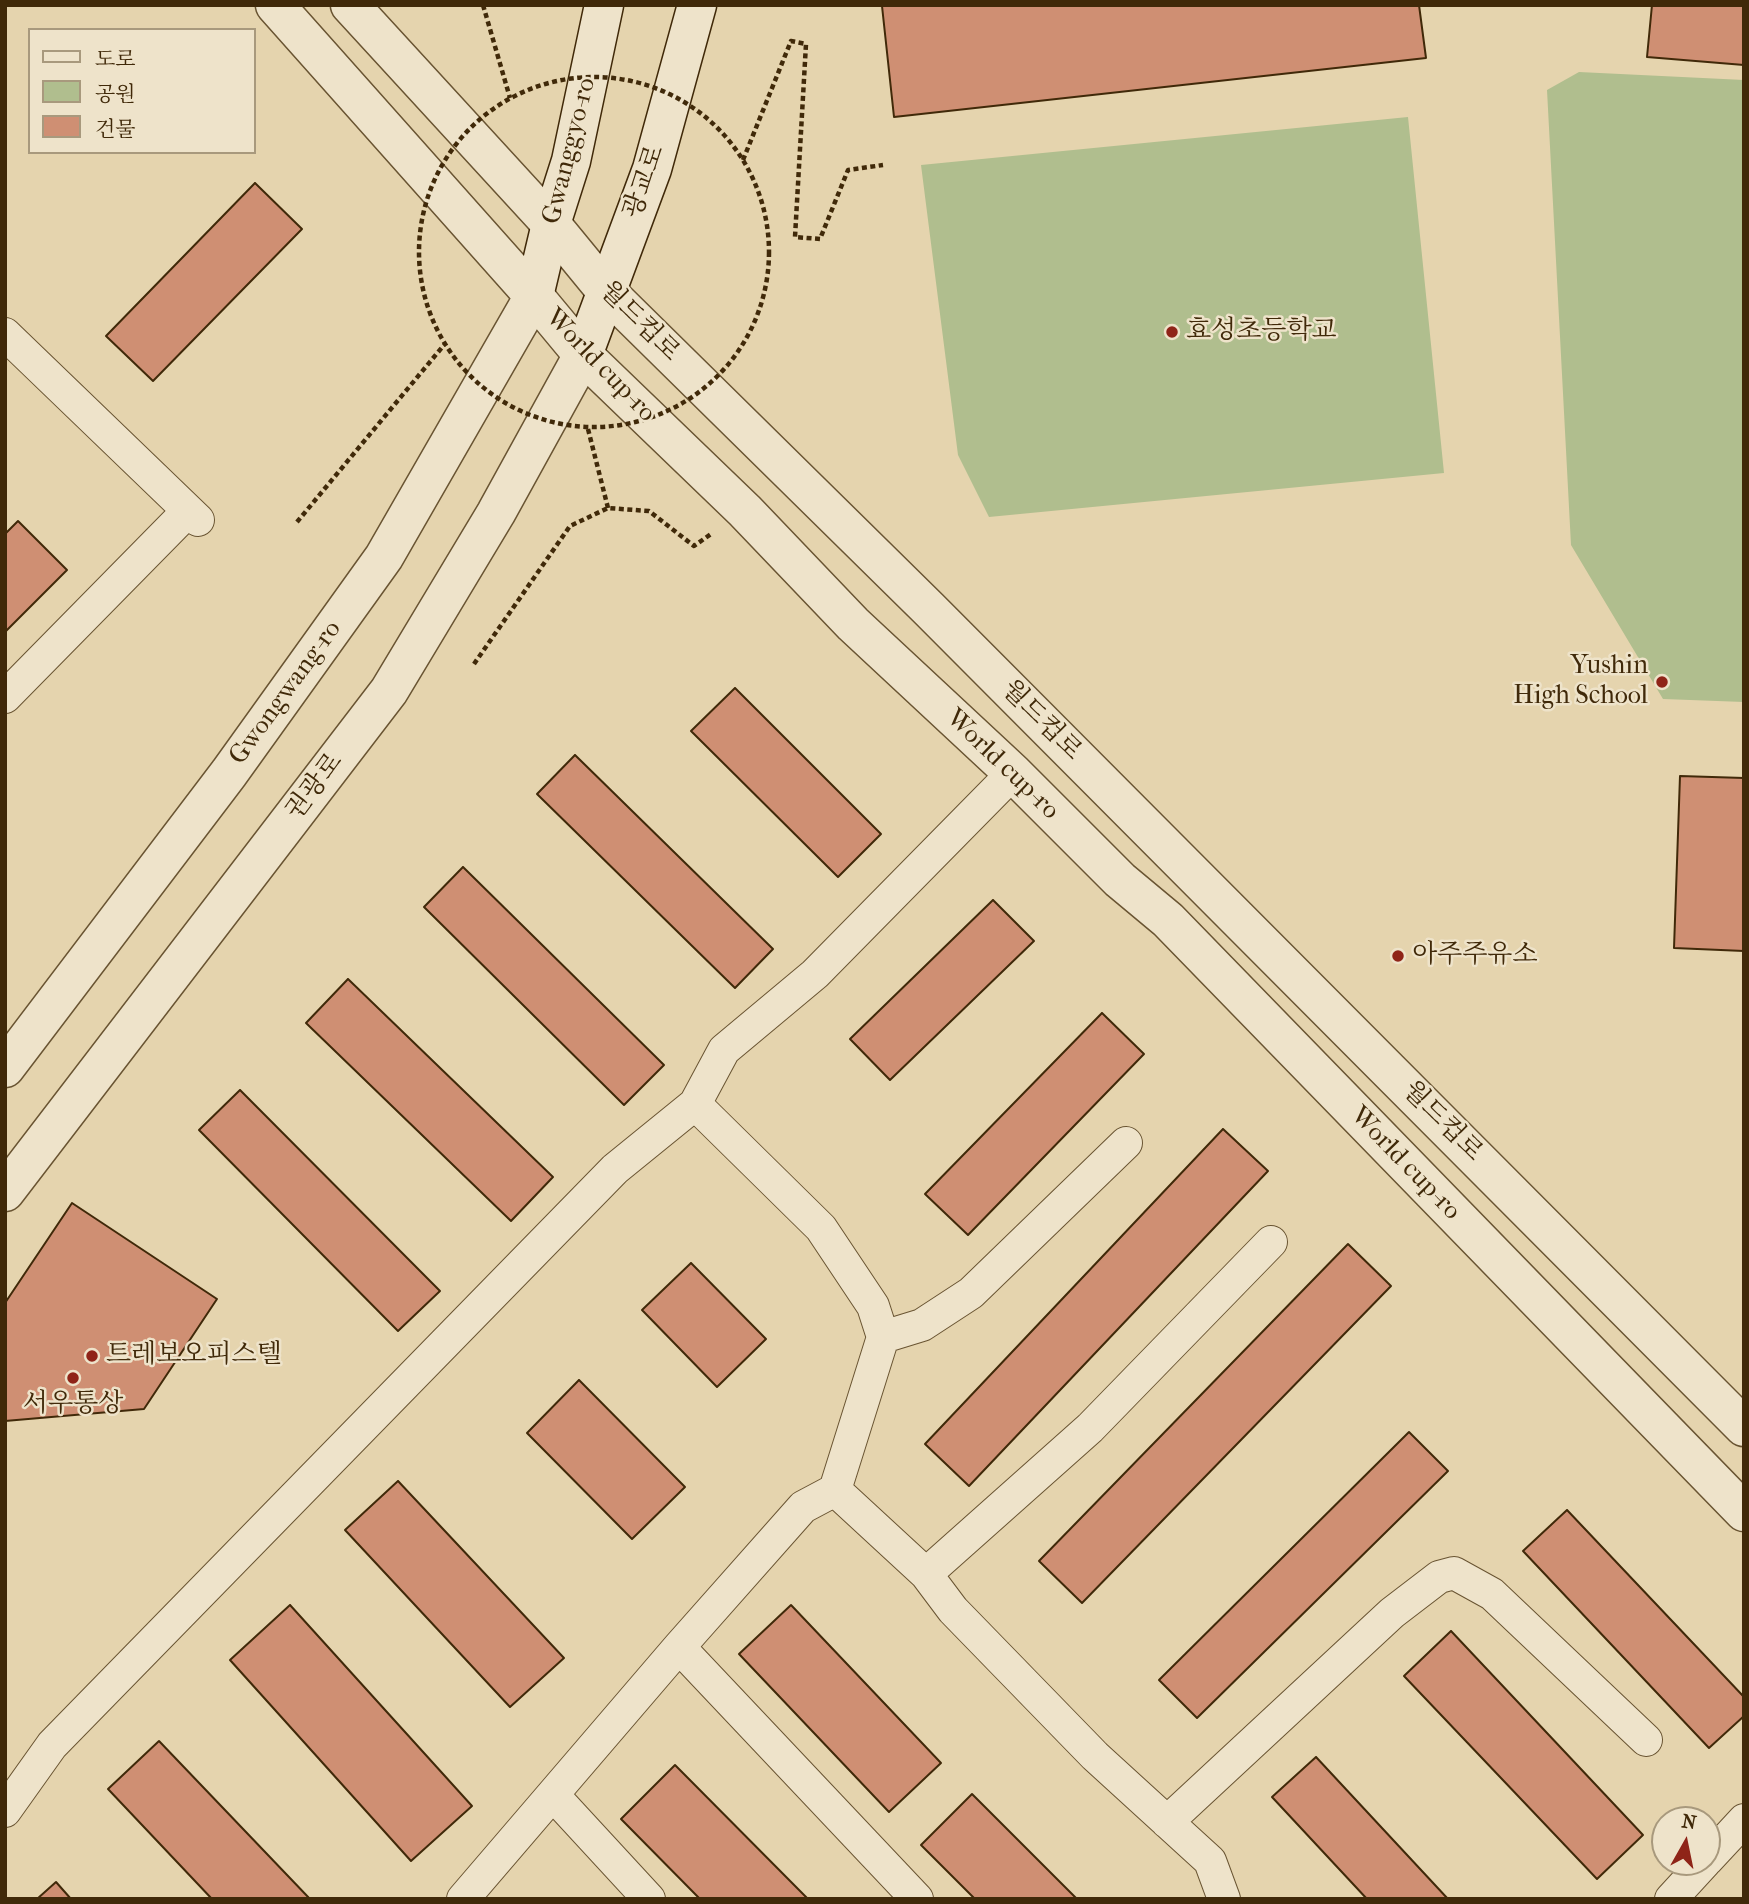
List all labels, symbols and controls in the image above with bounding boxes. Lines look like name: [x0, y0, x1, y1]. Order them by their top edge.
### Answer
legend: [28, 28, 256, 154]
text: 도로: [95, 47, 136, 71]
street label: Gwanggyo-ro: [537, 75, 603, 227]
text: 공원: [95, 82, 136, 106]
text: 건물: [95, 117, 136, 141]
street label: 광교로: [618, 141, 672, 223]
street label: 월드컵로: [592, 275, 686, 369]
street label: World cup-ro: [538, 303, 662, 429]
place label: 효성초등학교: [1186, 316, 1337, 348]
marker: 효성초등학교: [1164, 324, 1180, 340]
street label: Gwongwang-ro: [223, 615, 349, 771]
place label: Yushin High School: [1513, 651, 1648, 712]
street label: 월드컵로: [994, 674, 1088, 768]
marker: Yushin High School: [1654, 674, 1670, 690]
street label: World cup-ro: [939, 703, 1065, 827]
street label: 권광로: [280, 748, 350, 826]
place label: 아주주유소: [1412, 940, 1538, 972]
marker: 아주주유소: [1390, 948, 1406, 964]
street label: 월드컵로: [1395, 1075, 1489, 1169]
street label: World cup-ro: [1343, 1101, 1467, 1227]
place label: 트레보오피스텔: [106, 1340, 282, 1372]
marker: 트레보오피스텔: [84, 1348, 100, 1364]
marker: 서우통상: [65, 1370, 81, 1386]
place label: 서우통상: [23, 1389, 123, 1421]
north arrow: [1651, 1806, 1721, 1876]
text: N: [1680, 1810, 1698, 1834]

